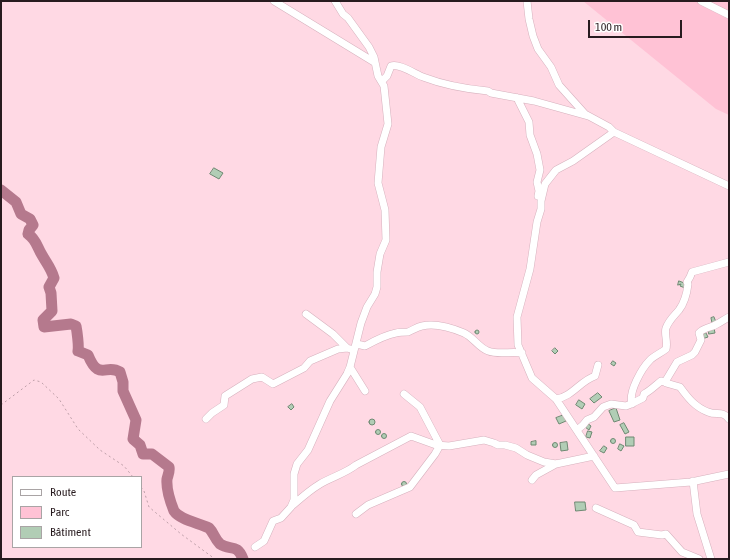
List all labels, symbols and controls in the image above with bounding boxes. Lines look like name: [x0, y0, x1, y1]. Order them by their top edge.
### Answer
scale bar: [590, 12, 684, 38]
text: 100 m: [595, 20, 622, 34]
legend: [12, 476, 142, 548]
text: Route: [50, 485, 76, 499]
text: Parc: [50, 505, 69, 519]
text: Bâtiment: [50, 525, 91, 539]

